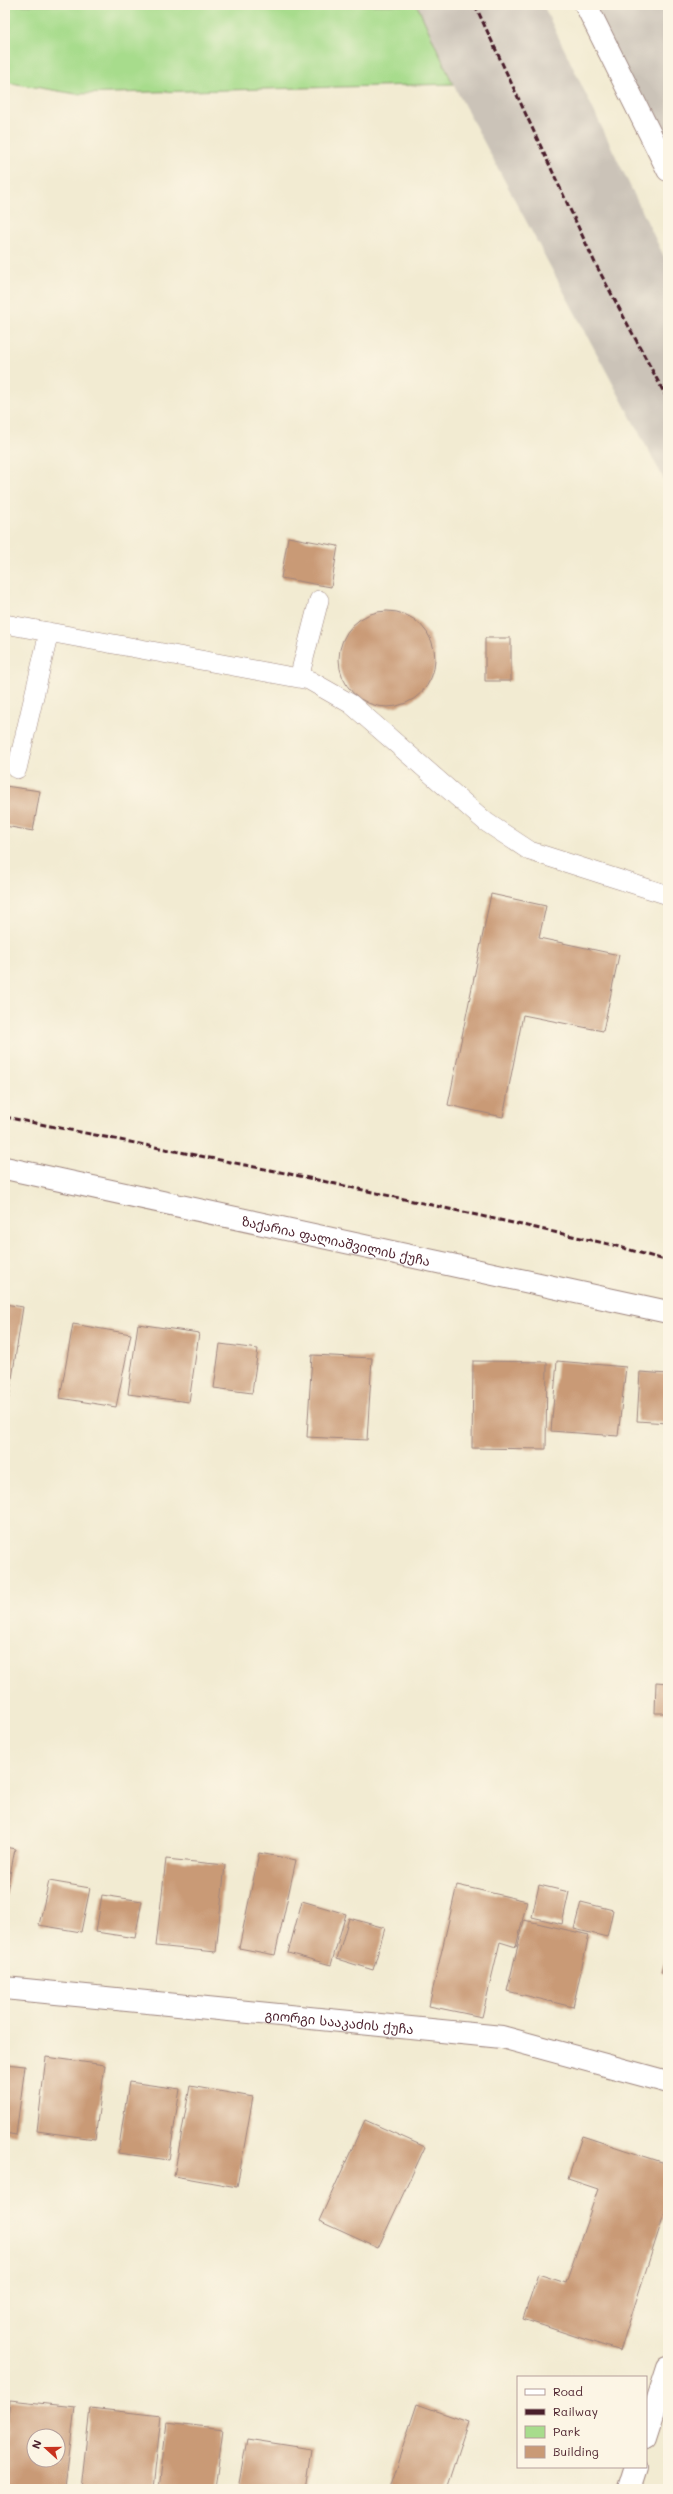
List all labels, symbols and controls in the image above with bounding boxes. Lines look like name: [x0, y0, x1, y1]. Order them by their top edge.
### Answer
street label: ზაქარია ფალიაშვილის ქუჩა: [240, 1211, 432, 1269]
street label: გიორგი სააკაძის ქუჩა: [264, 2005, 415, 2037]
legend: [517, 2376, 647, 2468]
text: Road: [553, 2383, 583, 2399]
text: Railway: [553, 2403, 598, 2419]
text: Park: [553, 2423, 580, 2439]
north arrow: [26, 2428, 66, 2468]
text: N: [28, 2438, 45, 2451]
text: Building: [553, 2443, 599, 2459]

